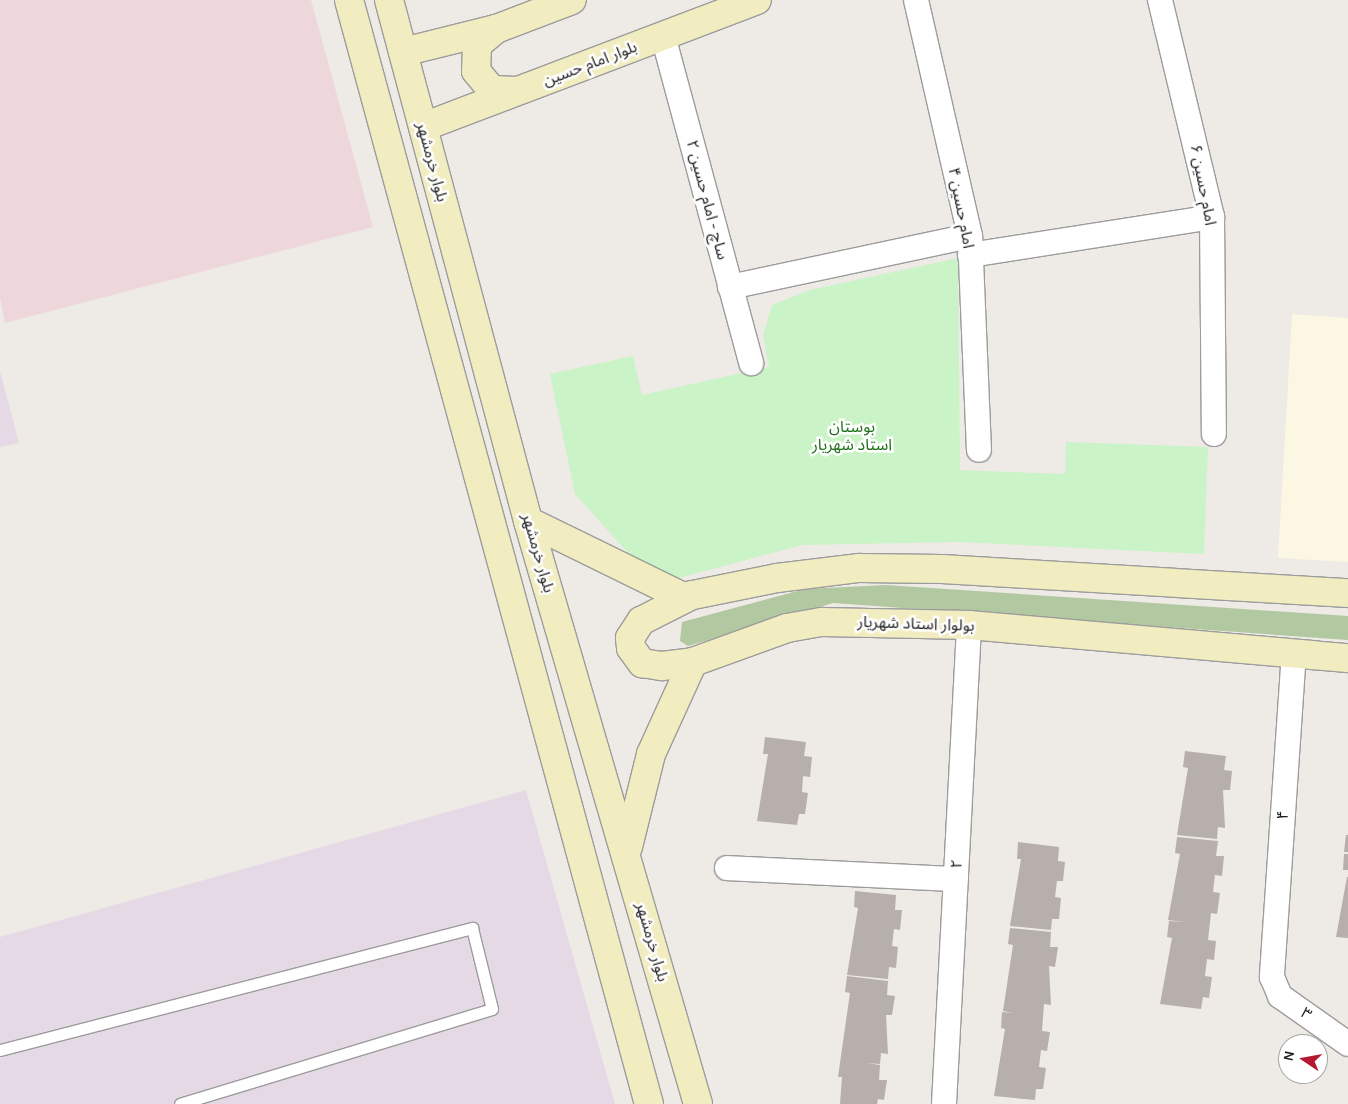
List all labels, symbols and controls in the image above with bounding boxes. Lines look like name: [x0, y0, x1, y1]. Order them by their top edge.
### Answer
street label: بلوار امام حسین: [540, 37, 640, 91]
street label: بلوار خرمشهر: [412, 120, 452, 204]
street label: ساچ - امام حسین ۲: [682, 138, 732, 262]
street label: امام حسین ۶: [1186, 143, 1220, 227]
street label: امام حسین ۴: [944, 166, 978, 250]
park label: بوستان استاد شهریار: [812, 417, 892, 455]
street label: بلوار خرمشهر: [518, 511, 558, 595]
street label: بولوار استاد شهریار: [857, 612, 975, 636]
street label: ۴: [1273, 810, 1293, 820]
street label: ۲: [947, 859, 967, 869]
street label: بلوار خرمشهر: [632, 900, 672, 984]
street label: ۳: [1297, 1004, 1315, 1024]
north arrow: [1278, 1034, 1328, 1084]
text: N: [1279, 1049, 1298, 1063]

